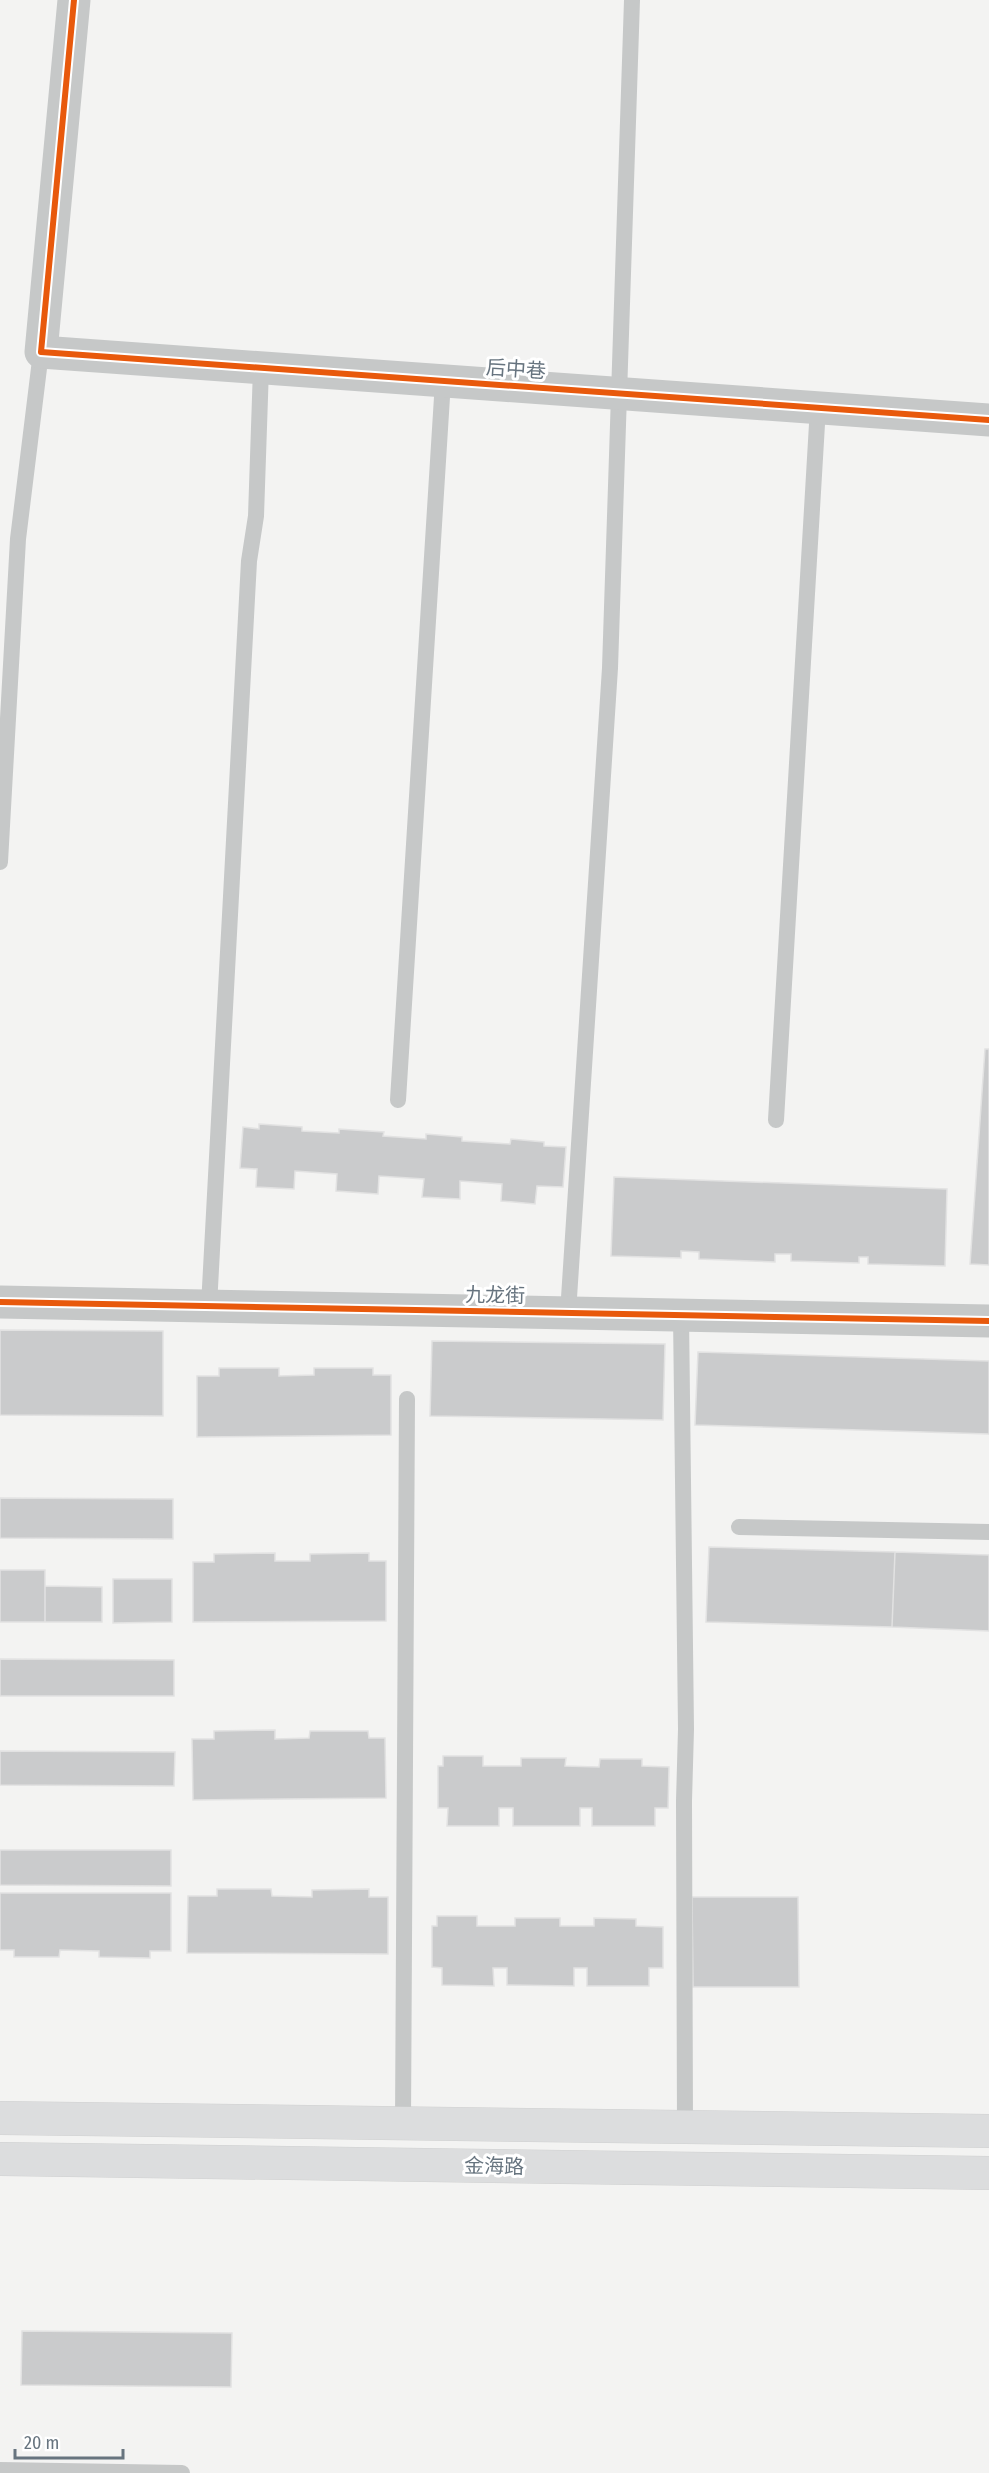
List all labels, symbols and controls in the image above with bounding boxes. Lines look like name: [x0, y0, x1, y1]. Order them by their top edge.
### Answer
street label: 后中巷: [485, 355, 547, 383]
street label: 九龙街: [465, 1282, 525, 1308]
street label: 金海路: [464, 2153, 524, 2179]
scale bar: [15, 2422, 123, 2460]
text: 20 m: [24, 2432, 59, 2454]

